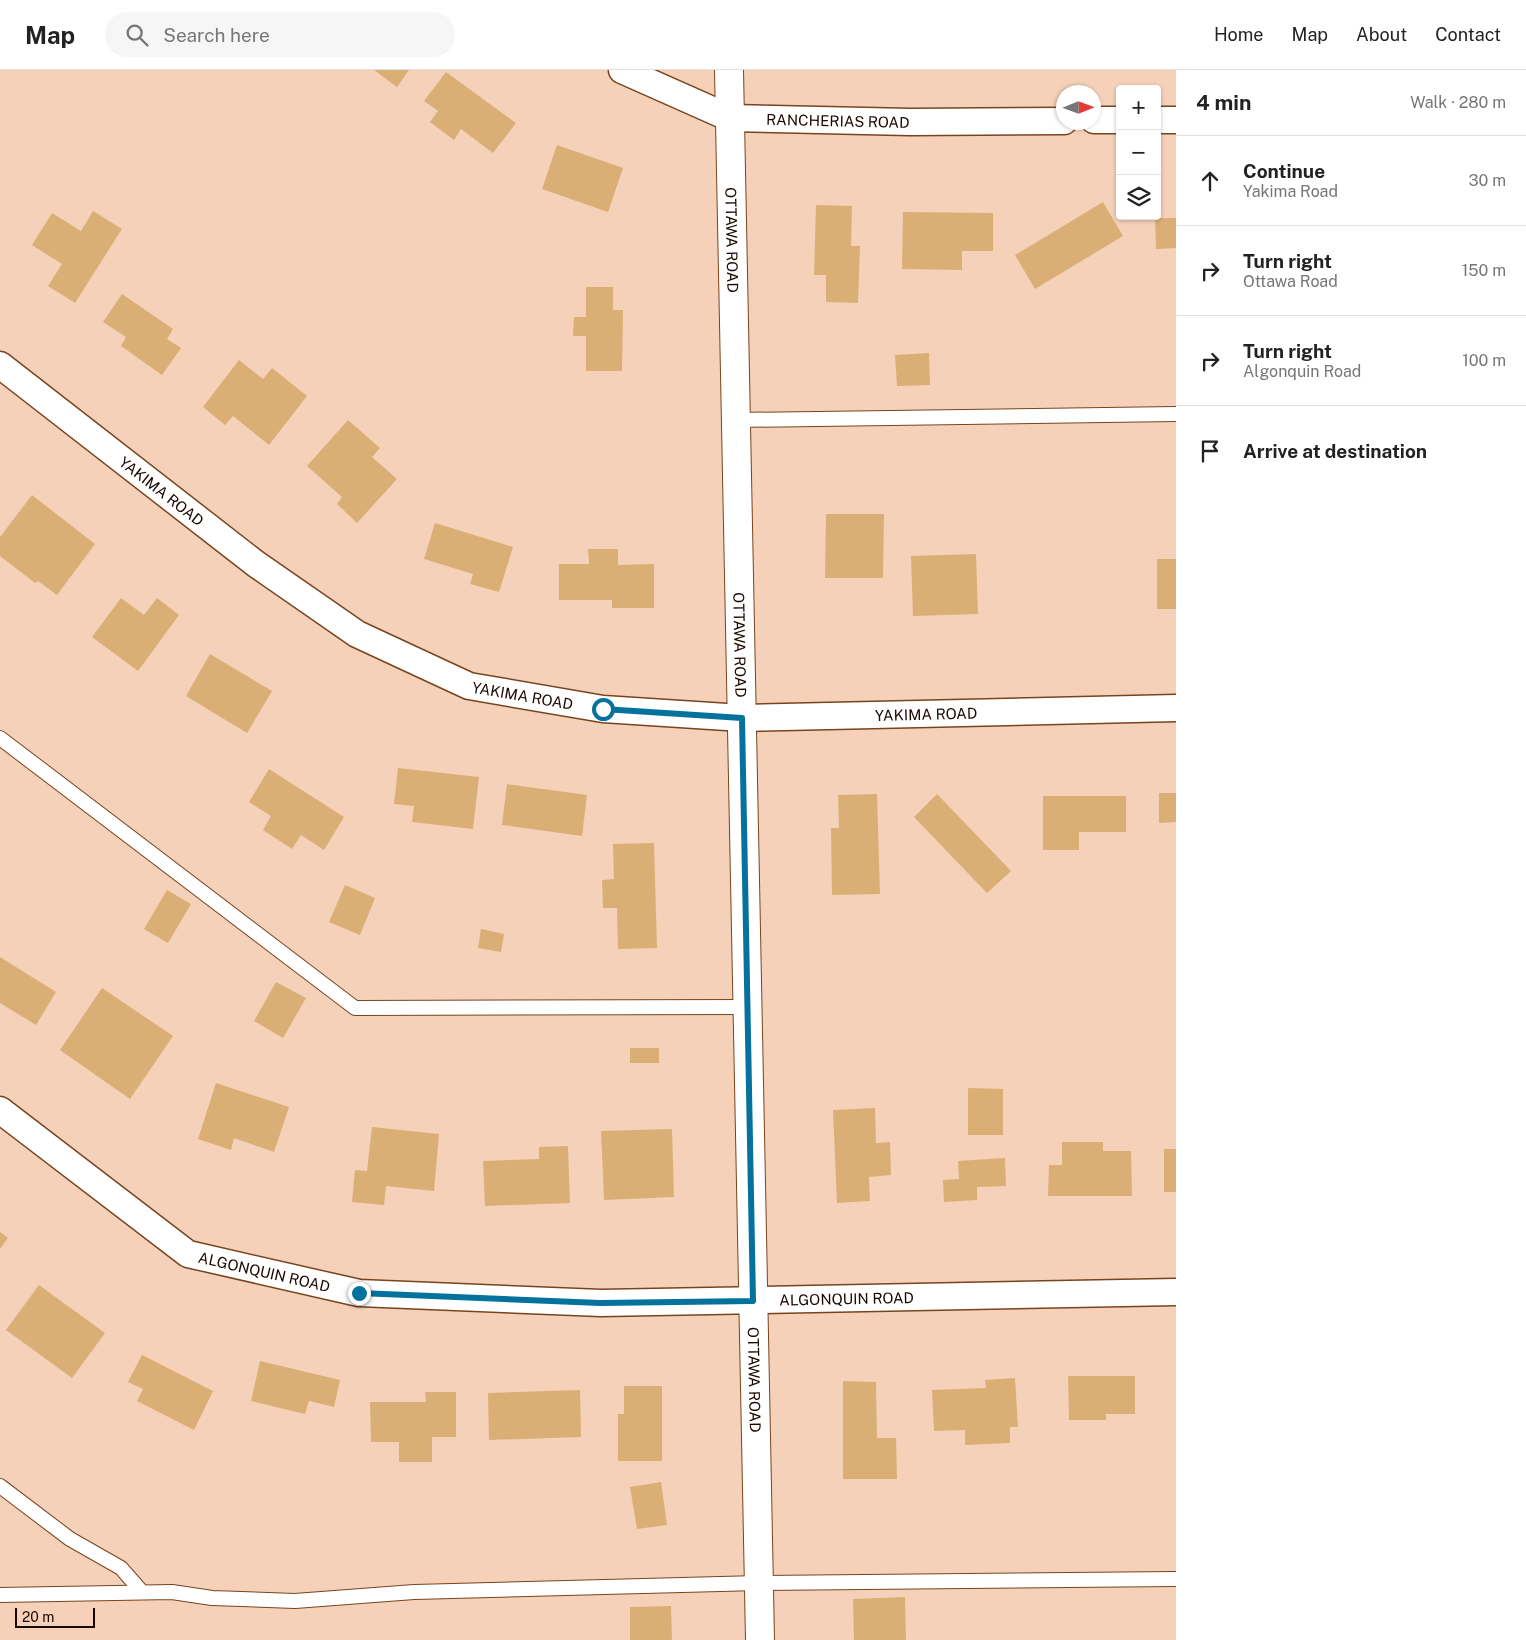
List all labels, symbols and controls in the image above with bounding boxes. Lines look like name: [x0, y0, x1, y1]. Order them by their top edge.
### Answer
search box: [105, 12, 455, 57]
text: Map: [25, 21, 75, 49]
icon: search: [123, 21, 151, 49]
text: Search here: [163, 24, 270, 46]
text: Home: [1214, 24, 1264, 45]
text: Map: [1292, 24, 1328, 45]
text: About: [1356, 24, 1407, 45]
text: Contact: [1435, 24, 1501, 45]
north arrow: [1056, 85, 1101, 130]
map controls: [1116, 85, 1161, 220]
button: +: [1116, 85, 1161, 130]
text: 4 min: [1196, 90, 1251, 115]
text: Walk · 280 m: [1410, 93, 1506, 112]
street label: RANCHERIAS ROAD: [766, 110, 910, 130]
button: −: [1116, 130, 1161, 175]
text: Continue: [1243, 160, 1325, 182]
icon: ahead: [1196, 167, 1224, 195]
text: 30 m: [1469, 171, 1506, 190]
button: layers: [1116, 175, 1161, 220]
text: Yakima Road: [1243, 182, 1338, 201]
street label: OTTAWA ROAD: [723, 187, 742, 293]
text: Turn right: [1243, 250, 1332, 272]
icon: right: [1196, 257, 1224, 285]
text: 150 m: [1462, 261, 1506, 280]
text: Ottawa Road: [1243, 272, 1338, 291]
text: Turn right: [1243, 340, 1332, 362]
icon: right: [1196, 347, 1224, 375]
text: 100 m: [1462, 351, 1506, 370]
text: Algonquin Road: [1243, 362, 1361, 381]
icon: arrive: [1196, 437, 1224, 465]
text: Arrive at destination: [1243, 440, 1427, 462]
street label: YAKIMA ROAD: [116, 453, 207, 529]
street label: OTTAWA ROAD: [731, 592, 750, 698]
street label: YAKIMA ROAD: [471, 678, 574, 712]
route start: [592, 698, 615, 721]
street label: YAKIMA ROAD: [875, 704, 977, 723]
street label: ALGONQUIN ROAD: [197, 1248, 332, 1295]
route end: [348, 1282, 371, 1305]
street label: ALGONQUIN ROAD: [779, 1289, 914, 1308]
street label: OTTAWA ROAD: [745, 1327, 764, 1433]
scale bar: [15, 1605, 95, 1628]
text: 20 m: [22, 1609, 54, 1625]

